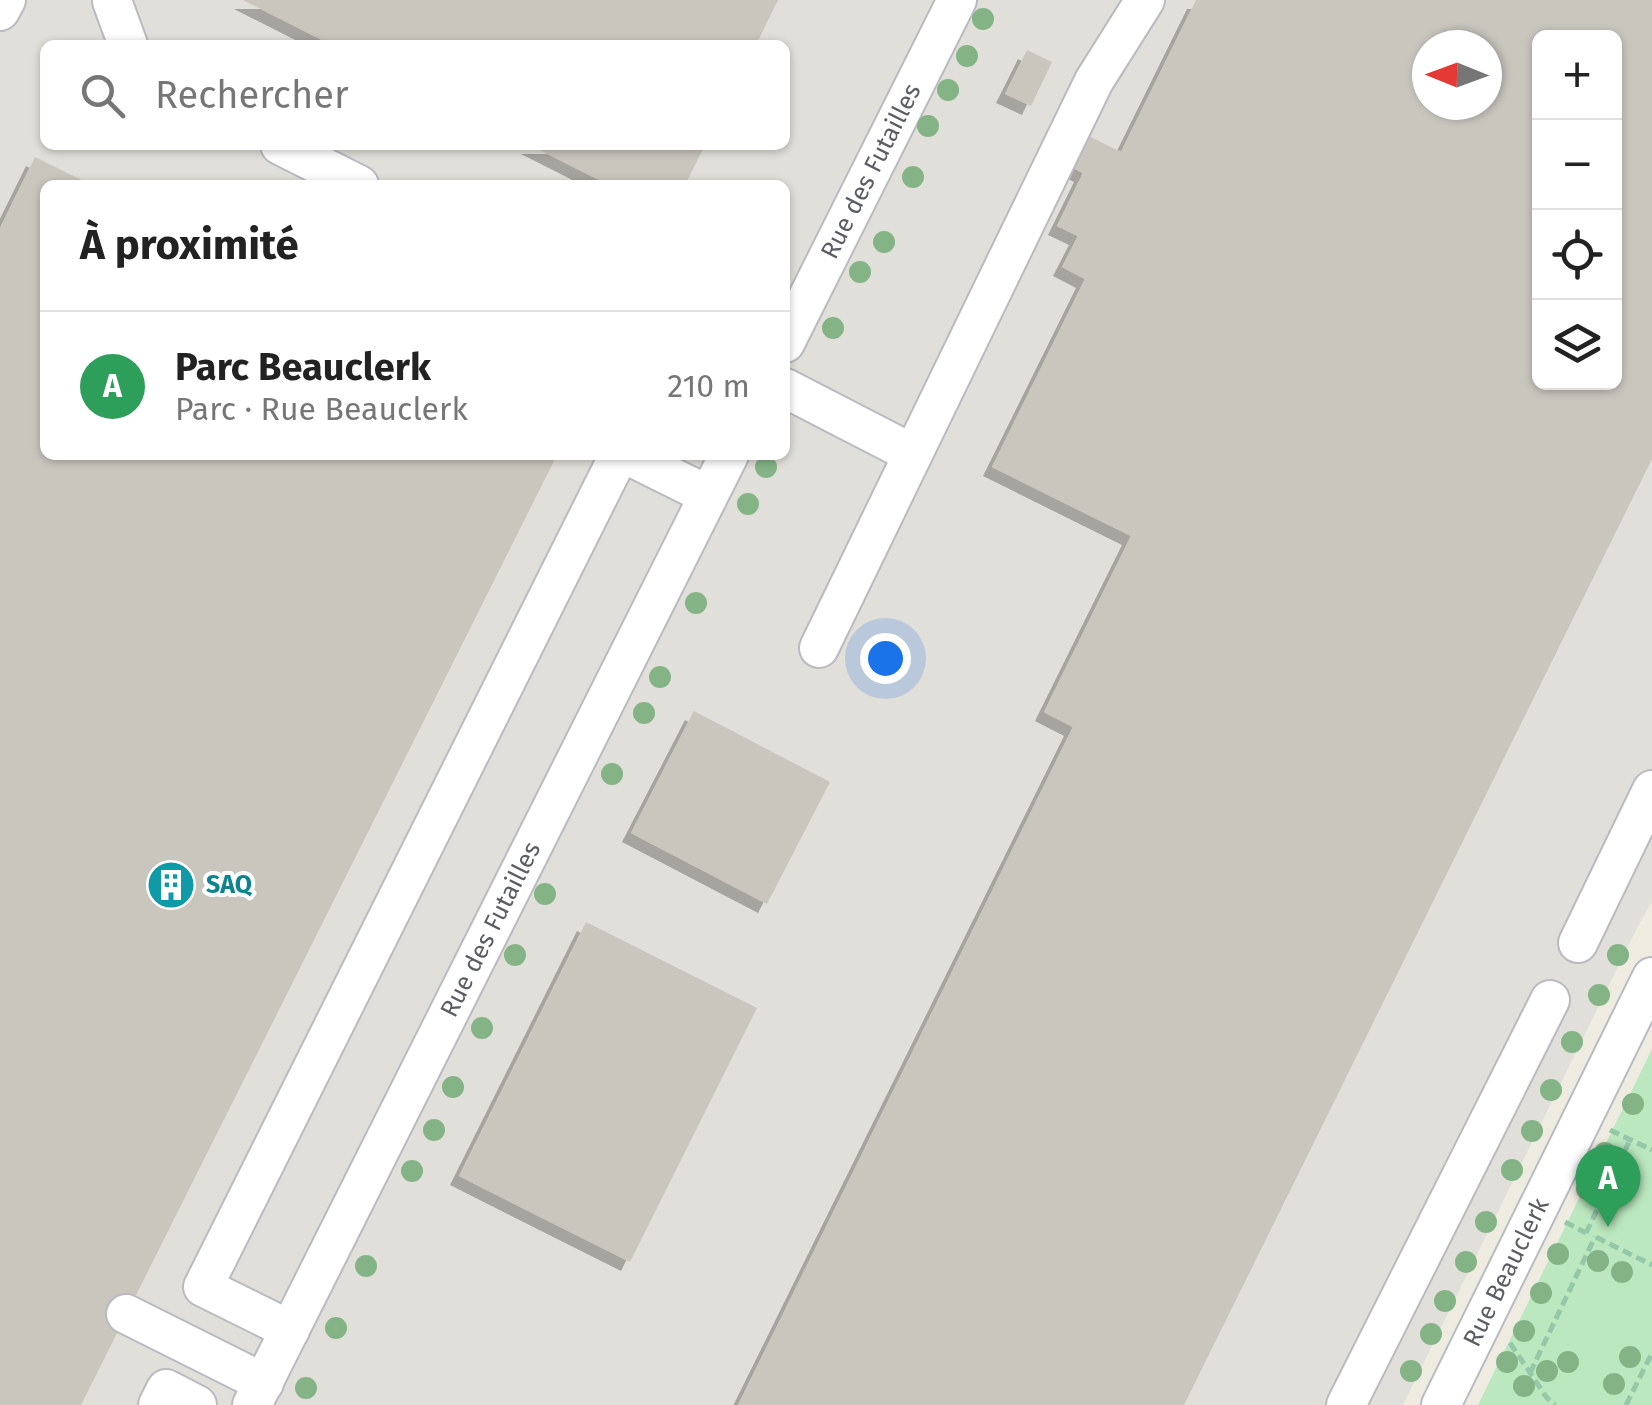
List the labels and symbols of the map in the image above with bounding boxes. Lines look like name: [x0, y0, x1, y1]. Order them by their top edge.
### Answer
north arrow: [1412, 30, 1502, 120]
street label: Rue des Futailles: [815, 79, 928, 264]
your location: [860, 633, 911, 684]
street label: Rue des Futailles: [434, 837, 547, 1022]
building icon: SAQ: [145, 859, 197, 911]
place label: SAQ: [206, 870, 253, 900]
pin: A: [1576, 1144, 1640, 1227]
street label: Rue Beauclerk: [1457, 1193, 1556, 1352]

